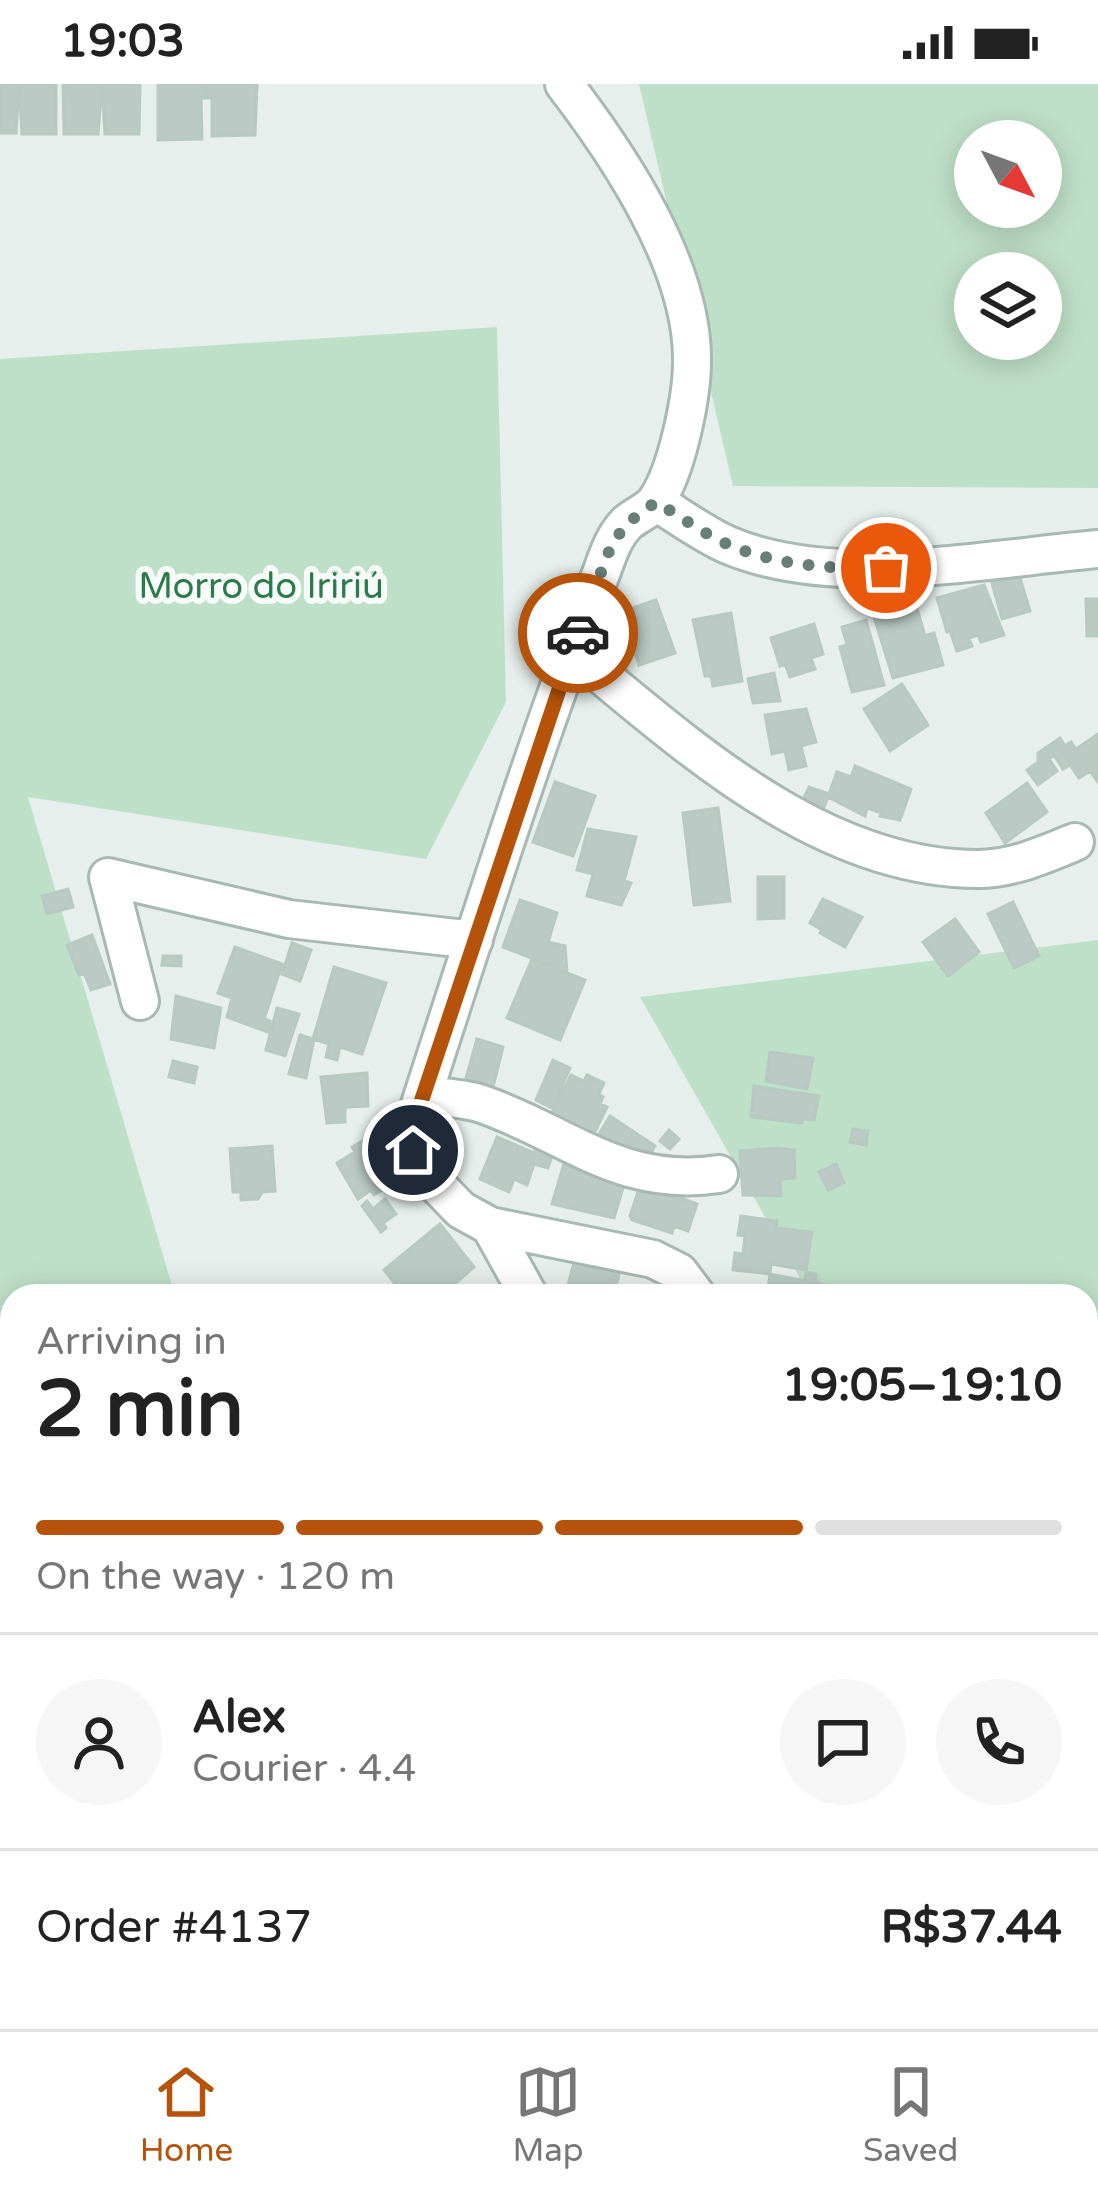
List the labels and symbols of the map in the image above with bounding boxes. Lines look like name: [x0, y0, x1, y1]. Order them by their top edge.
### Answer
north arrow: [954, 120, 1062, 228]
pin: [835, 517, 937, 619]
park label: Morro do Iririú: [138, 565, 384, 608]
courier: [518, 573, 638, 693]
pin: [362, 1099, 464, 1201]

